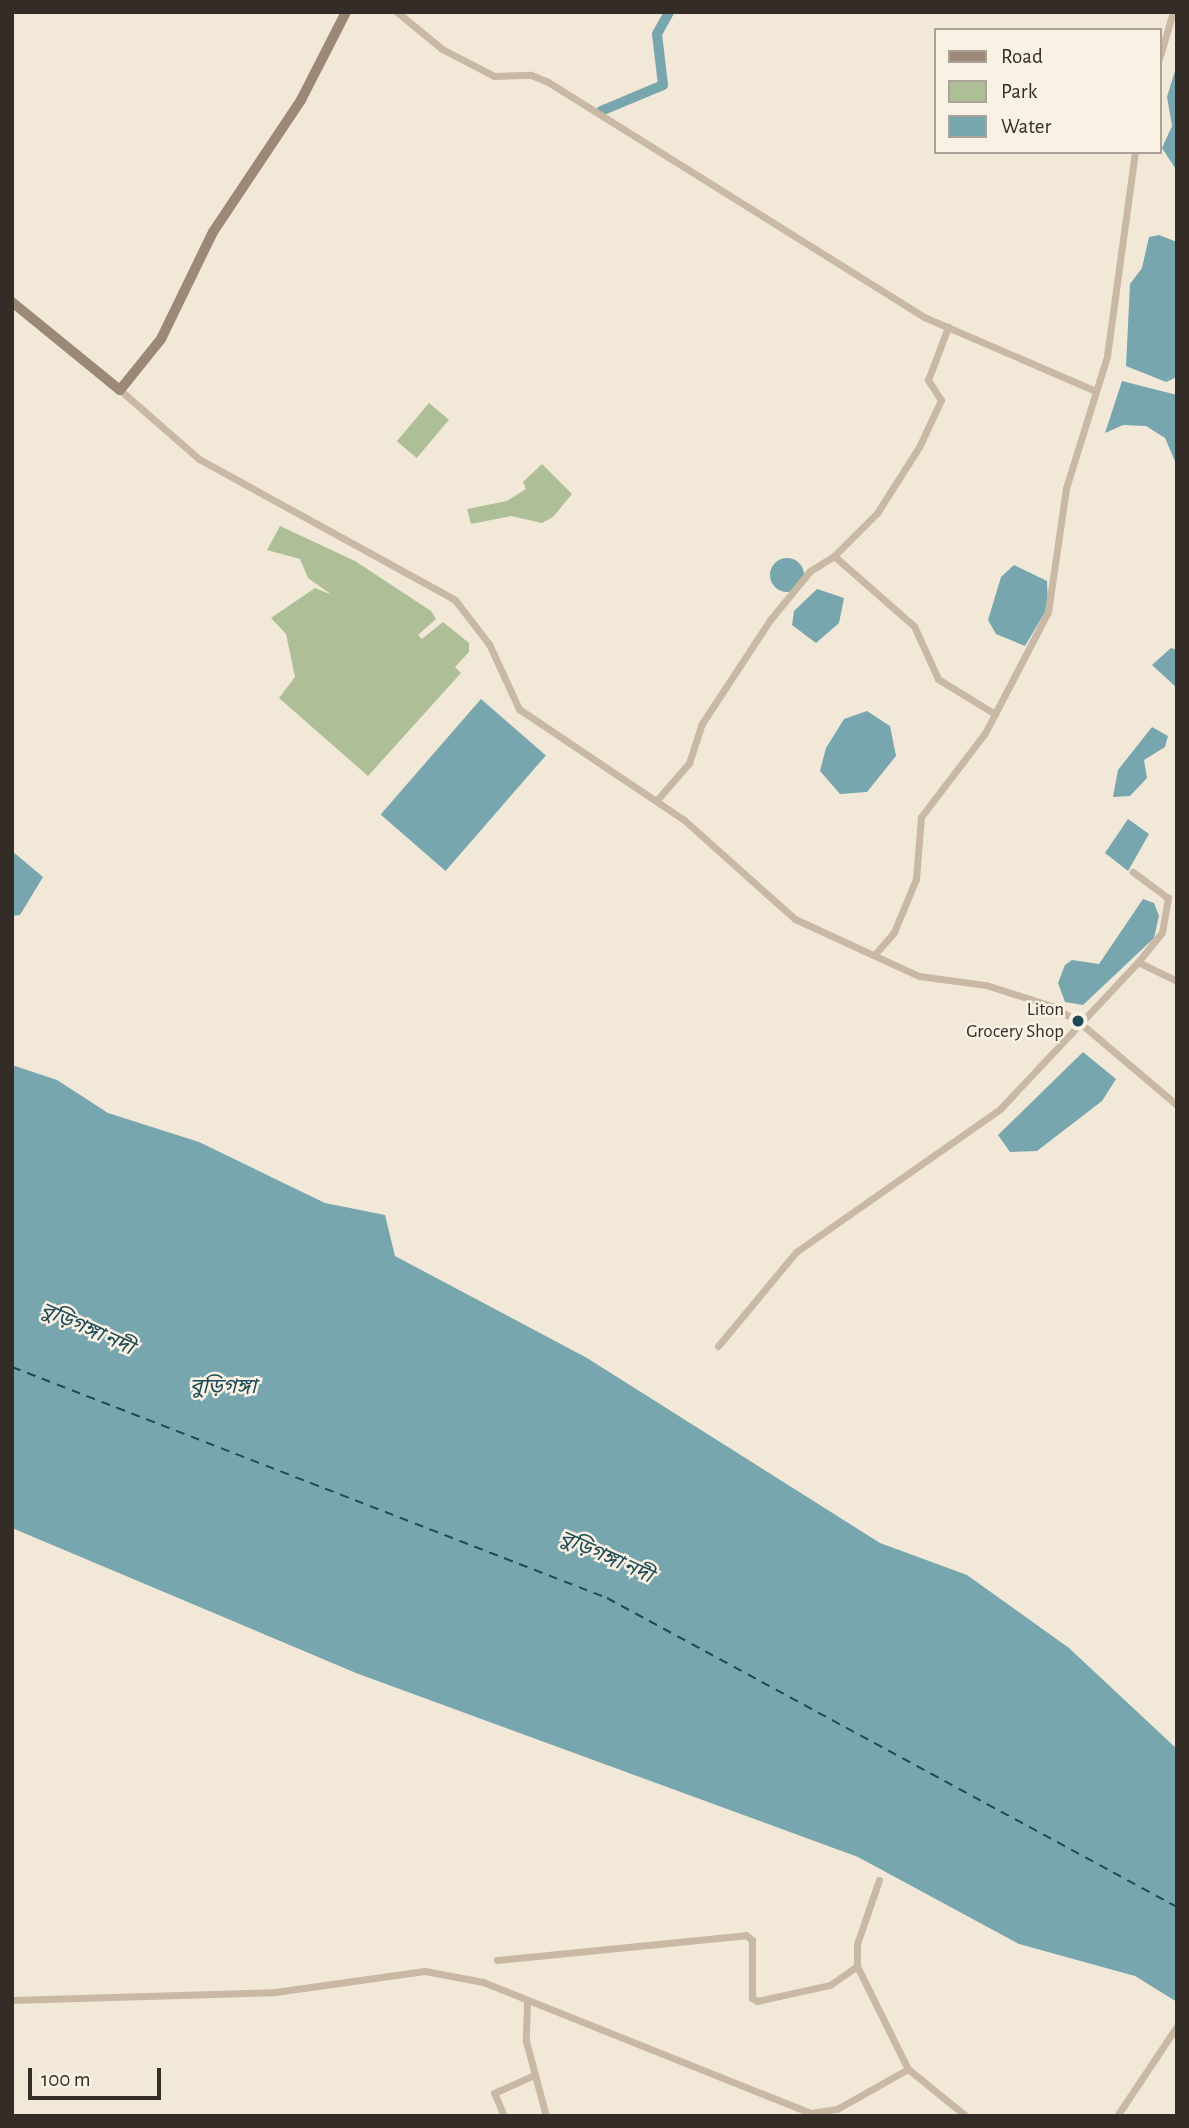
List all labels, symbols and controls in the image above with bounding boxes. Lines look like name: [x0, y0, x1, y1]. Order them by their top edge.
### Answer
legend: [934, 28, 1161, 154]
text: Road: [1001, 46, 1043, 67]
text: Park: [1001, 81, 1037, 102]
text: Water: [1001, 116, 1051, 137]
place label: Liton Grocery Shop: [966, 999, 1064, 1043]
marker: Liton Grocery Shop: [1070, 1013, 1086, 1029]
water label: বুড়িগঙ্গা নদী: [36, 1297, 138, 1361]
water label: বুড়িগঙ্গা: [190, 1374, 256, 1400]
water label: বুড়িগঙ্গা নদী: [555, 1525, 657, 1589]
scale bar: [32, 2054, 164, 2098]
text: 100 m: [41, 2069, 91, 2090]

